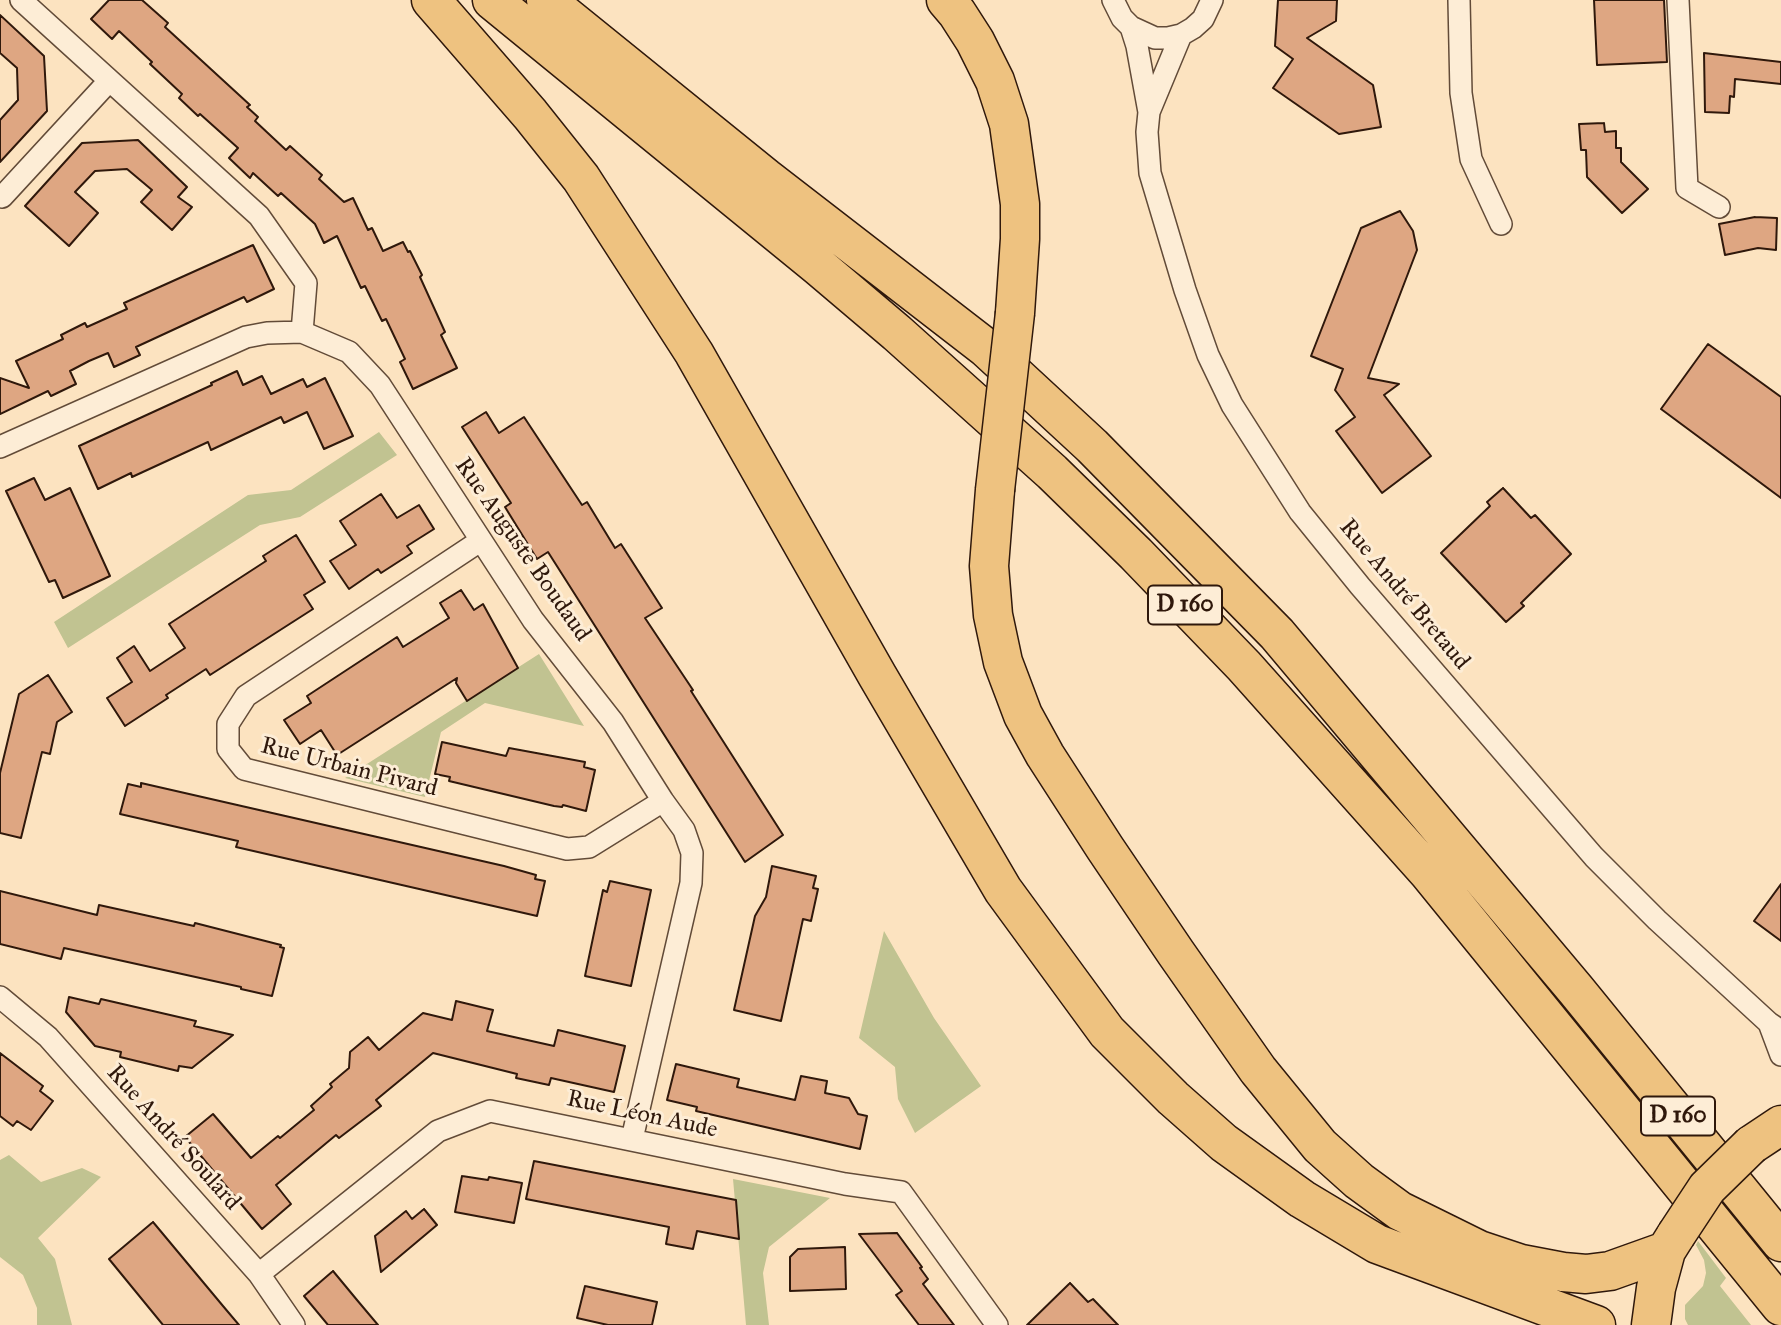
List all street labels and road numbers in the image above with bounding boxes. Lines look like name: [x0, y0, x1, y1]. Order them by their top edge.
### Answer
street label: Rue Auguste Boudaud: [448, 452, 596, 648]
street label: Rue André Bretaud: [1333, 514, 1475, 676]
road number: D 160: [1148, 586, 1222, 624]
street label: Rue Urbain Pivard: [258, 732, 440, 804]
street label: Rue André Soulard: [100, 1059, 246, 1217]
street label: Rue Léon Aude: [564, 1085, 720, 1145]
road number: D 160: [1641, 1096, 1715, 1135]

